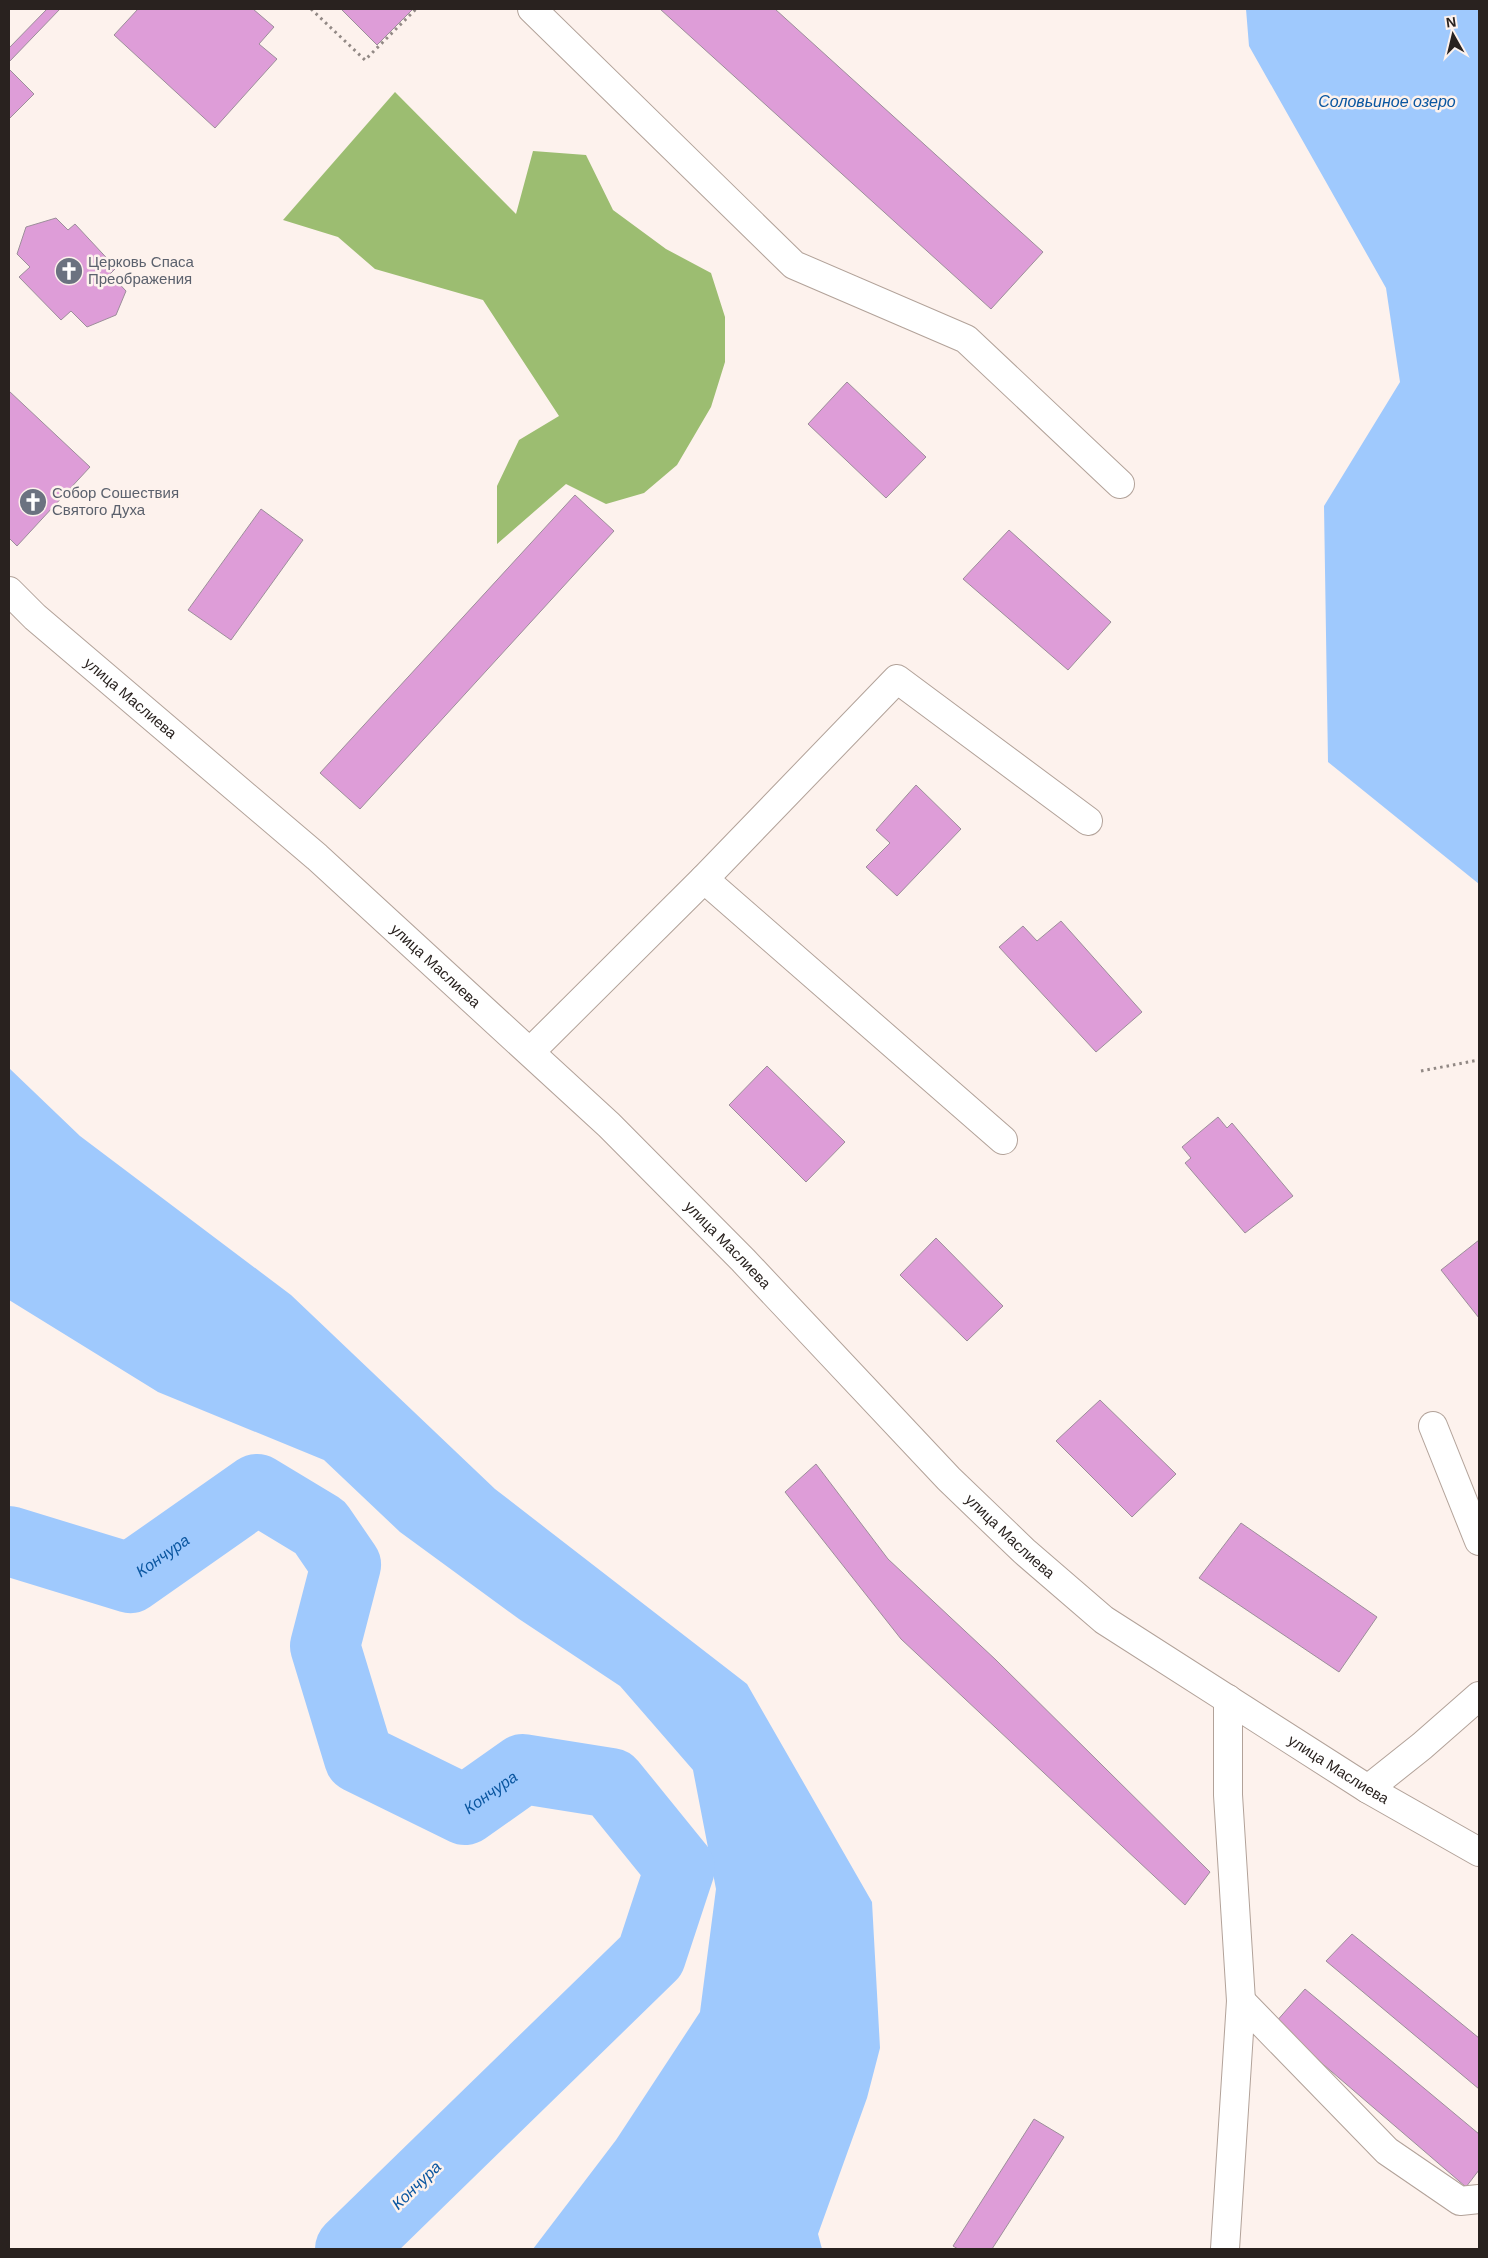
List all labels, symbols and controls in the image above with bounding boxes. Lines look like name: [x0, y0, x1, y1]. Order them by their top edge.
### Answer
north arrow: [1428, 10, 1478, 60]
text: N: [1445, 13, 1457, 31]
water label: Соловьиное озеро: [1318, 93, 1456, 110]
place label: Церковь Спаса Преображения: [88, 253, 195, 287]
church icon: Церковь Спаса Преображения: [54, 256, 84, 286]
place label: Собор Сошествия Святого Духа: [52, 484, 179, 518]
church icon: Собор Сошествия Святого Духа: [18, 487, 48, 517]
street label: улица Маслиева: [81, 654, 181, 742]
street label: улица Маслиева: [388, 920, 485, 1011]
street label: улица Маслиева: [681, 1197, 775, 1292]
street label: улица Маслиева: [962, 1490, 1059, 1582]
water label: Кончура: [133, 1531, 193, 1580]
street label: улица Маслиева: [1285, 1731, 1393, 1807]
water label: Кончура: [461, 1768, 521, 1817]
water label: Кончура: [388, 2158, 444, 2213]

